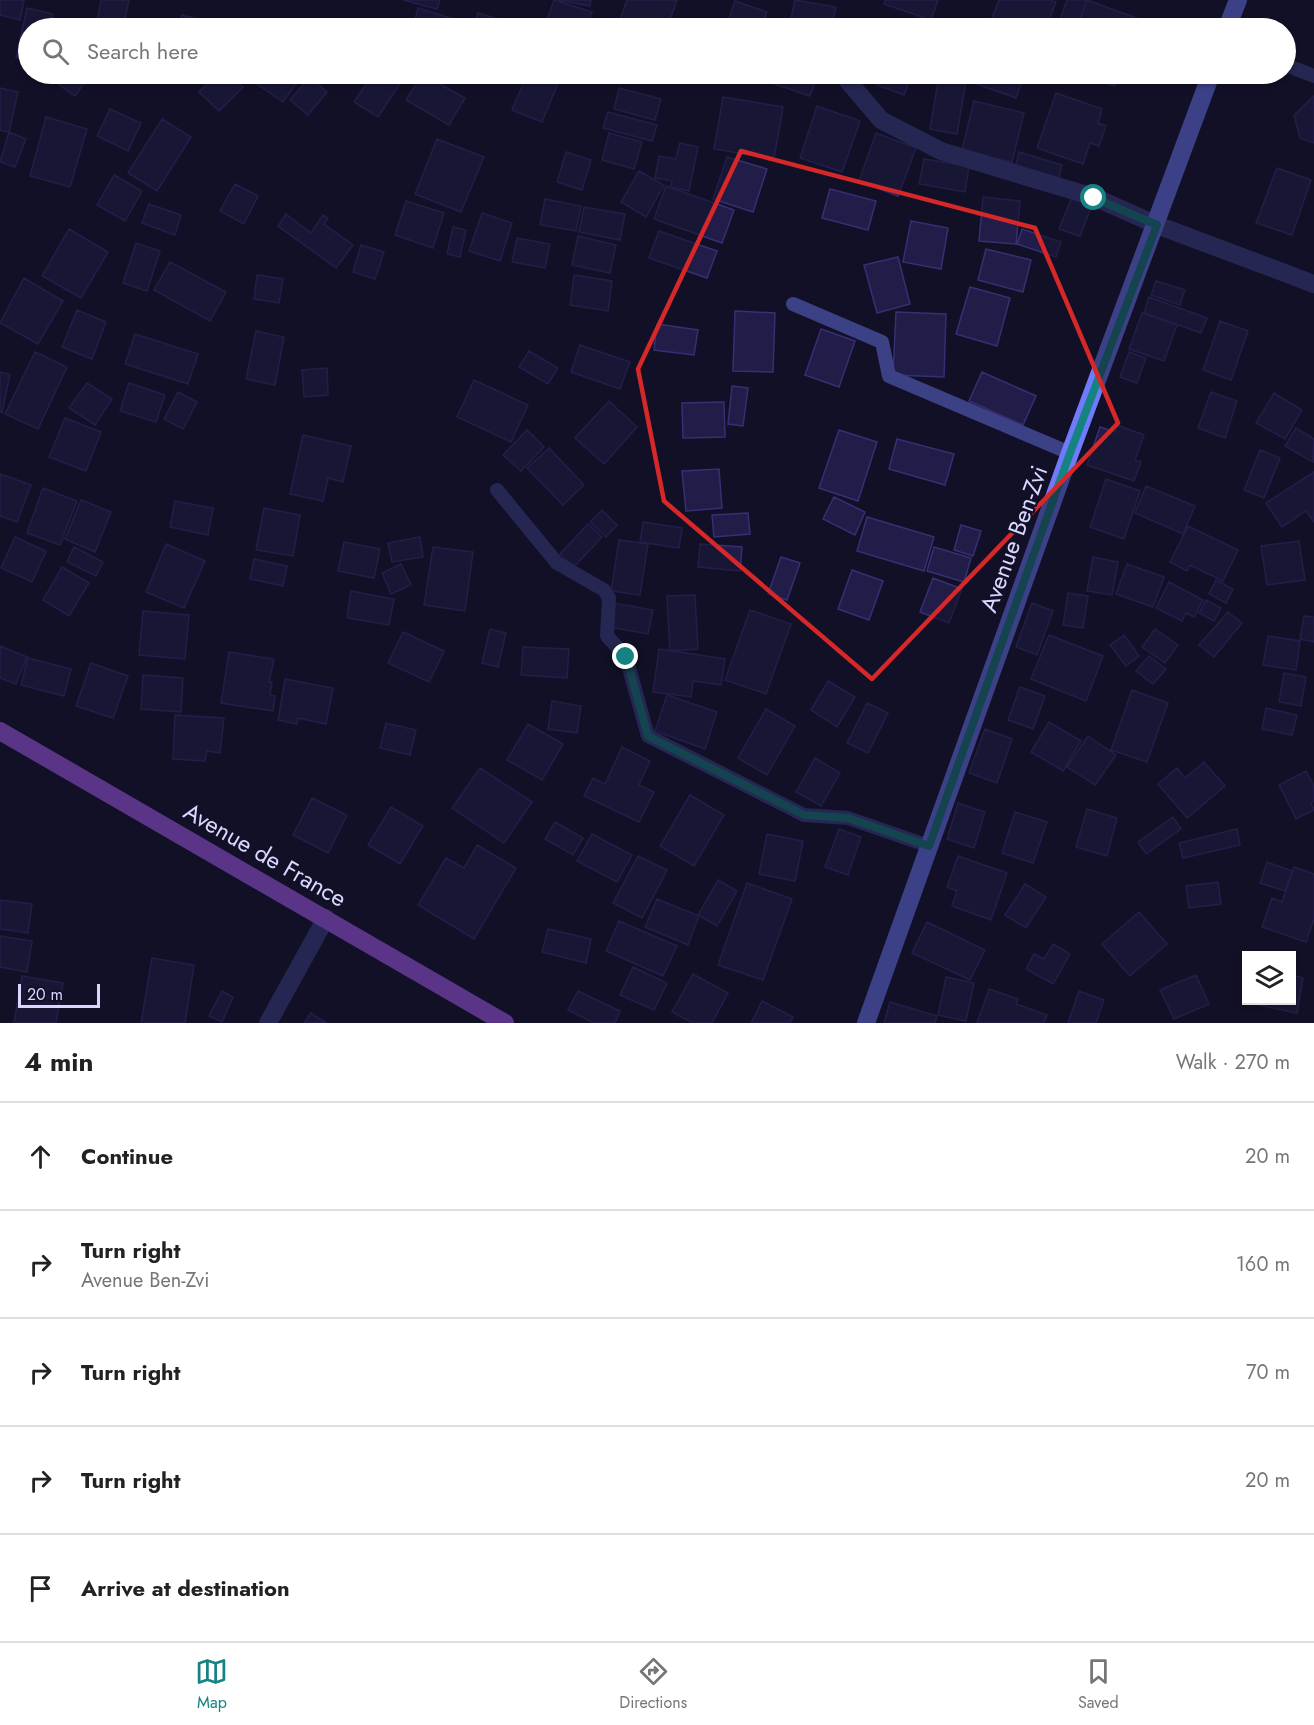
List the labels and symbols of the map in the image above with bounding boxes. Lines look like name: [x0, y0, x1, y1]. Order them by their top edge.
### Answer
route start: [1080, 184, 1106, 210]
street label: Avenue Ben-Zvi: [971, 460, 1056, 617]
route end: [612, 643, 638, 669]
street label: Avenue de France: [177, 794, 353, 915]
scale bar: [18, 981, 100, 1008]

